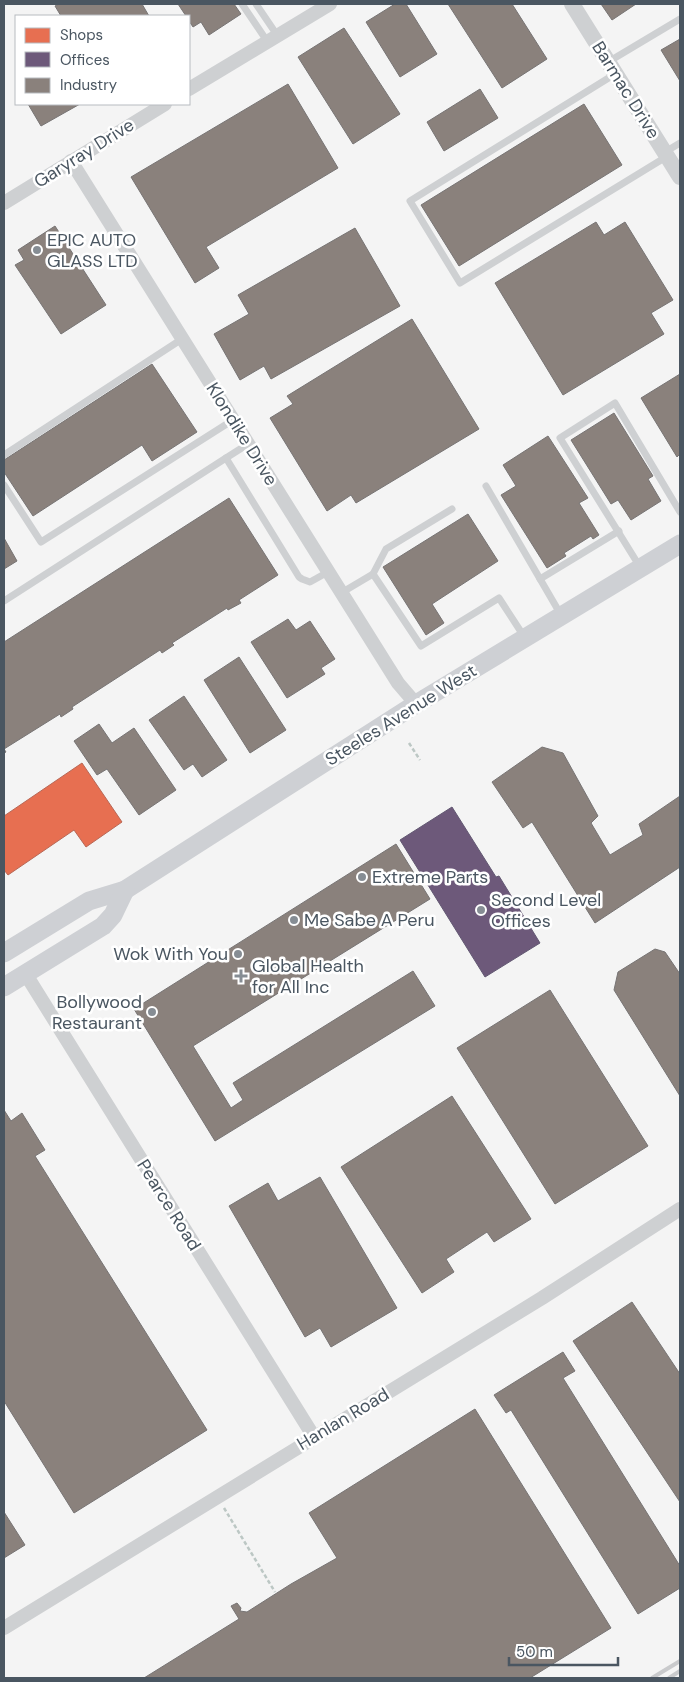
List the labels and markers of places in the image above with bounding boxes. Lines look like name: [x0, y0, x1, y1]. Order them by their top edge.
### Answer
place label: EPIC AUTO GLASS LTD: [47, 228, 138, 273]
marker: EPIC AUTO GLASS LTD: [31, 244, 43, 256]
place label: Extreme Parts: [372, 865, 488, 889]
marker: Extreme Parts: [356, 871, 368, 883]
place label: Second Level Offices: [491, 888, 601, 933]
marker: Second Level Offices: [475, 904, 487, 916]
place label: Me Sabe A Peru: [304, 908, 435, 932]
marker: Me Sabe A Peru: [288, 914, 300, 926]
place label: Wok With You: [113, 942, 228, 966]
marker: Wok With You: [232, 948, 244, 960]
place label: Global Health for All Inc: [252, 954, 364, 999]
marker: Global Health for All Inc: [234, 969, 248, 983]
place label: Bollywood Restaurant: [52, 990, 142, 1035]
marker: Bollywood Restaurant: [146, 1006, 158, 1018]

